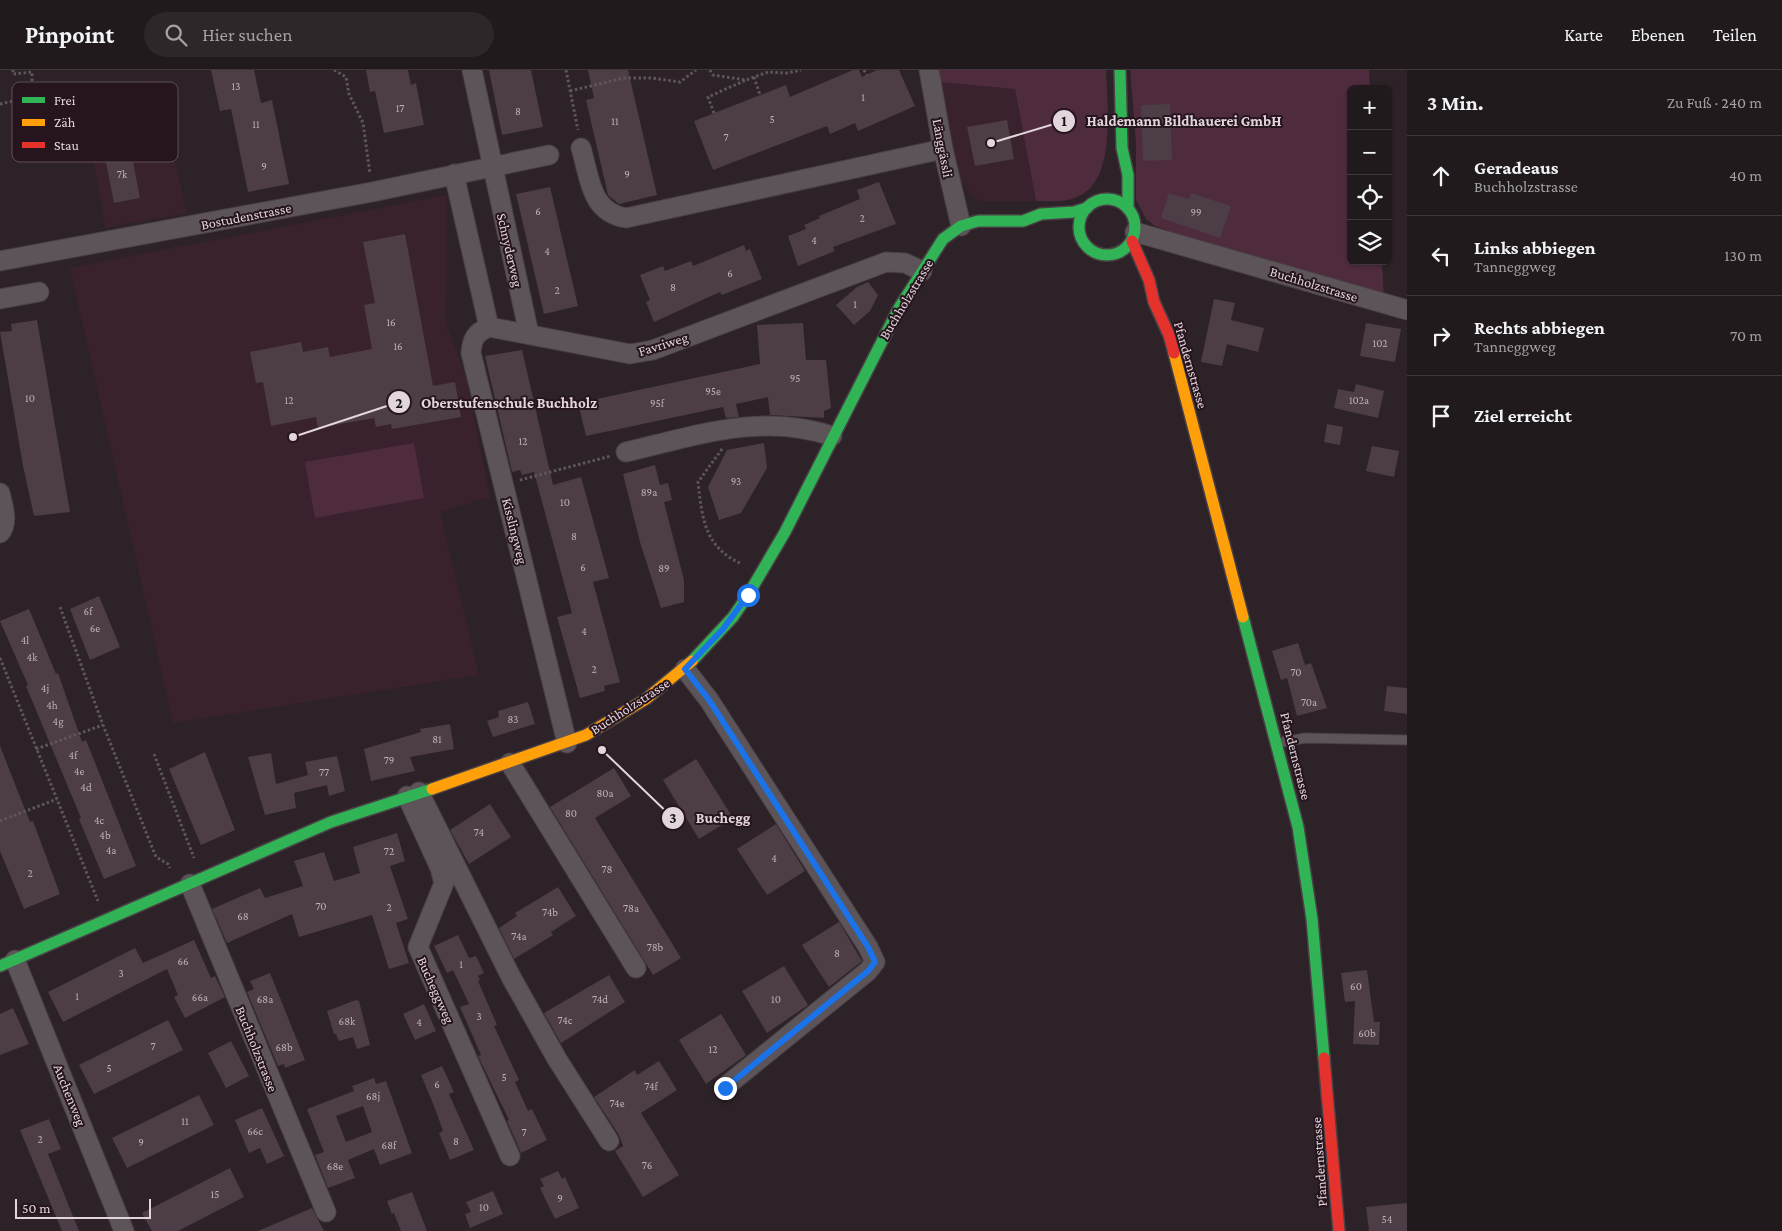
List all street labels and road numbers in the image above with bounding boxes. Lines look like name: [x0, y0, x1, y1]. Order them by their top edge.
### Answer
street label: Länggässli: [929, 117, 957, 179]
street label: Bostudenstrasse: [199, 199, 293, 233]
street label: Schnyderweg: [494, 212, 526, 289]
street label: Buchholzstrasse: [876, 256, 936, 342]
street label: Buchholzstrasse: [1268, 263, 1360, 305]
street label: Pfandernstrasse: [1171, 320, 1211, 410]
street label: Favriweg: [636, 329, 690, 359]
street label: Kisslingweg: [499, 496, 531, 566]
street label: Buchholzstrasse: [588, 675, 672, 737]
street label: Pfandernstrasse: [1277, 711, 1315, 801]
street label: Bucheggweg: [414, 954, 458, 1026]
street label: Buchholzstrasse: [233, 1004, 281, 1094]
street label: Auchenweg: [50, 1062, 90, 1128]
street label: Pfandernstrasse: [1308, 1117, 1330, 1207]

